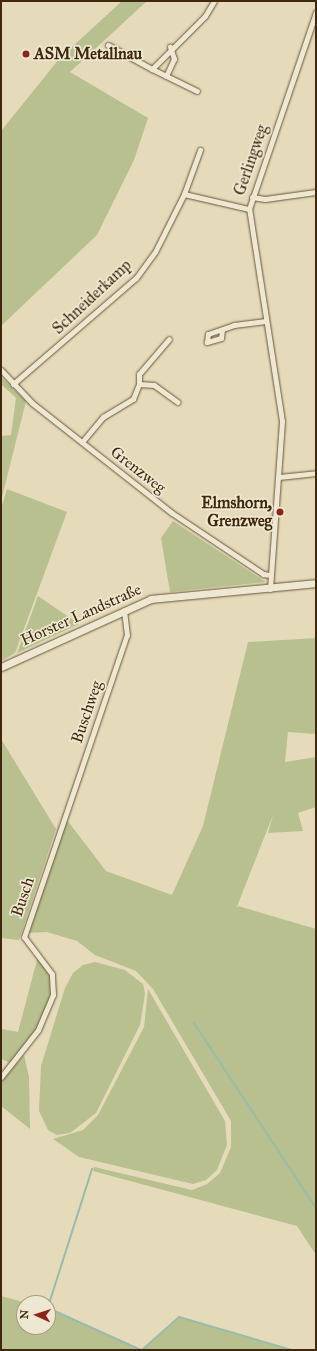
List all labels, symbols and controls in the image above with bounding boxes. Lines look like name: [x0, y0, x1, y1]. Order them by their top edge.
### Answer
place label: ASM Metallnau: [34, 44, 142, 64]
marker: ASM Metallnau: [21, 49, 31, 59]
street label: Gerlingweg: [230, 122, 272, 198]
street label: Schneiderkamp: [49, 256, 135, 338]
street label: Grenzweg: [107, 442, 169, 498]
place label: Elmshorn, Grenzweg: [201, 493, 272, 531]
marker: Elmshorn, Grenzweg: [275, 507, 285, 517]
street label: Horster Landstraße: [18, 580, 144, 650]
street label: Buschweg: [67, 678, 107, 746]
street label: Busch: [7, 875, 39, 919]
north arrow: [16, 1295, 56, 1335]
text: N: [18, 1309, 31, 1319]

